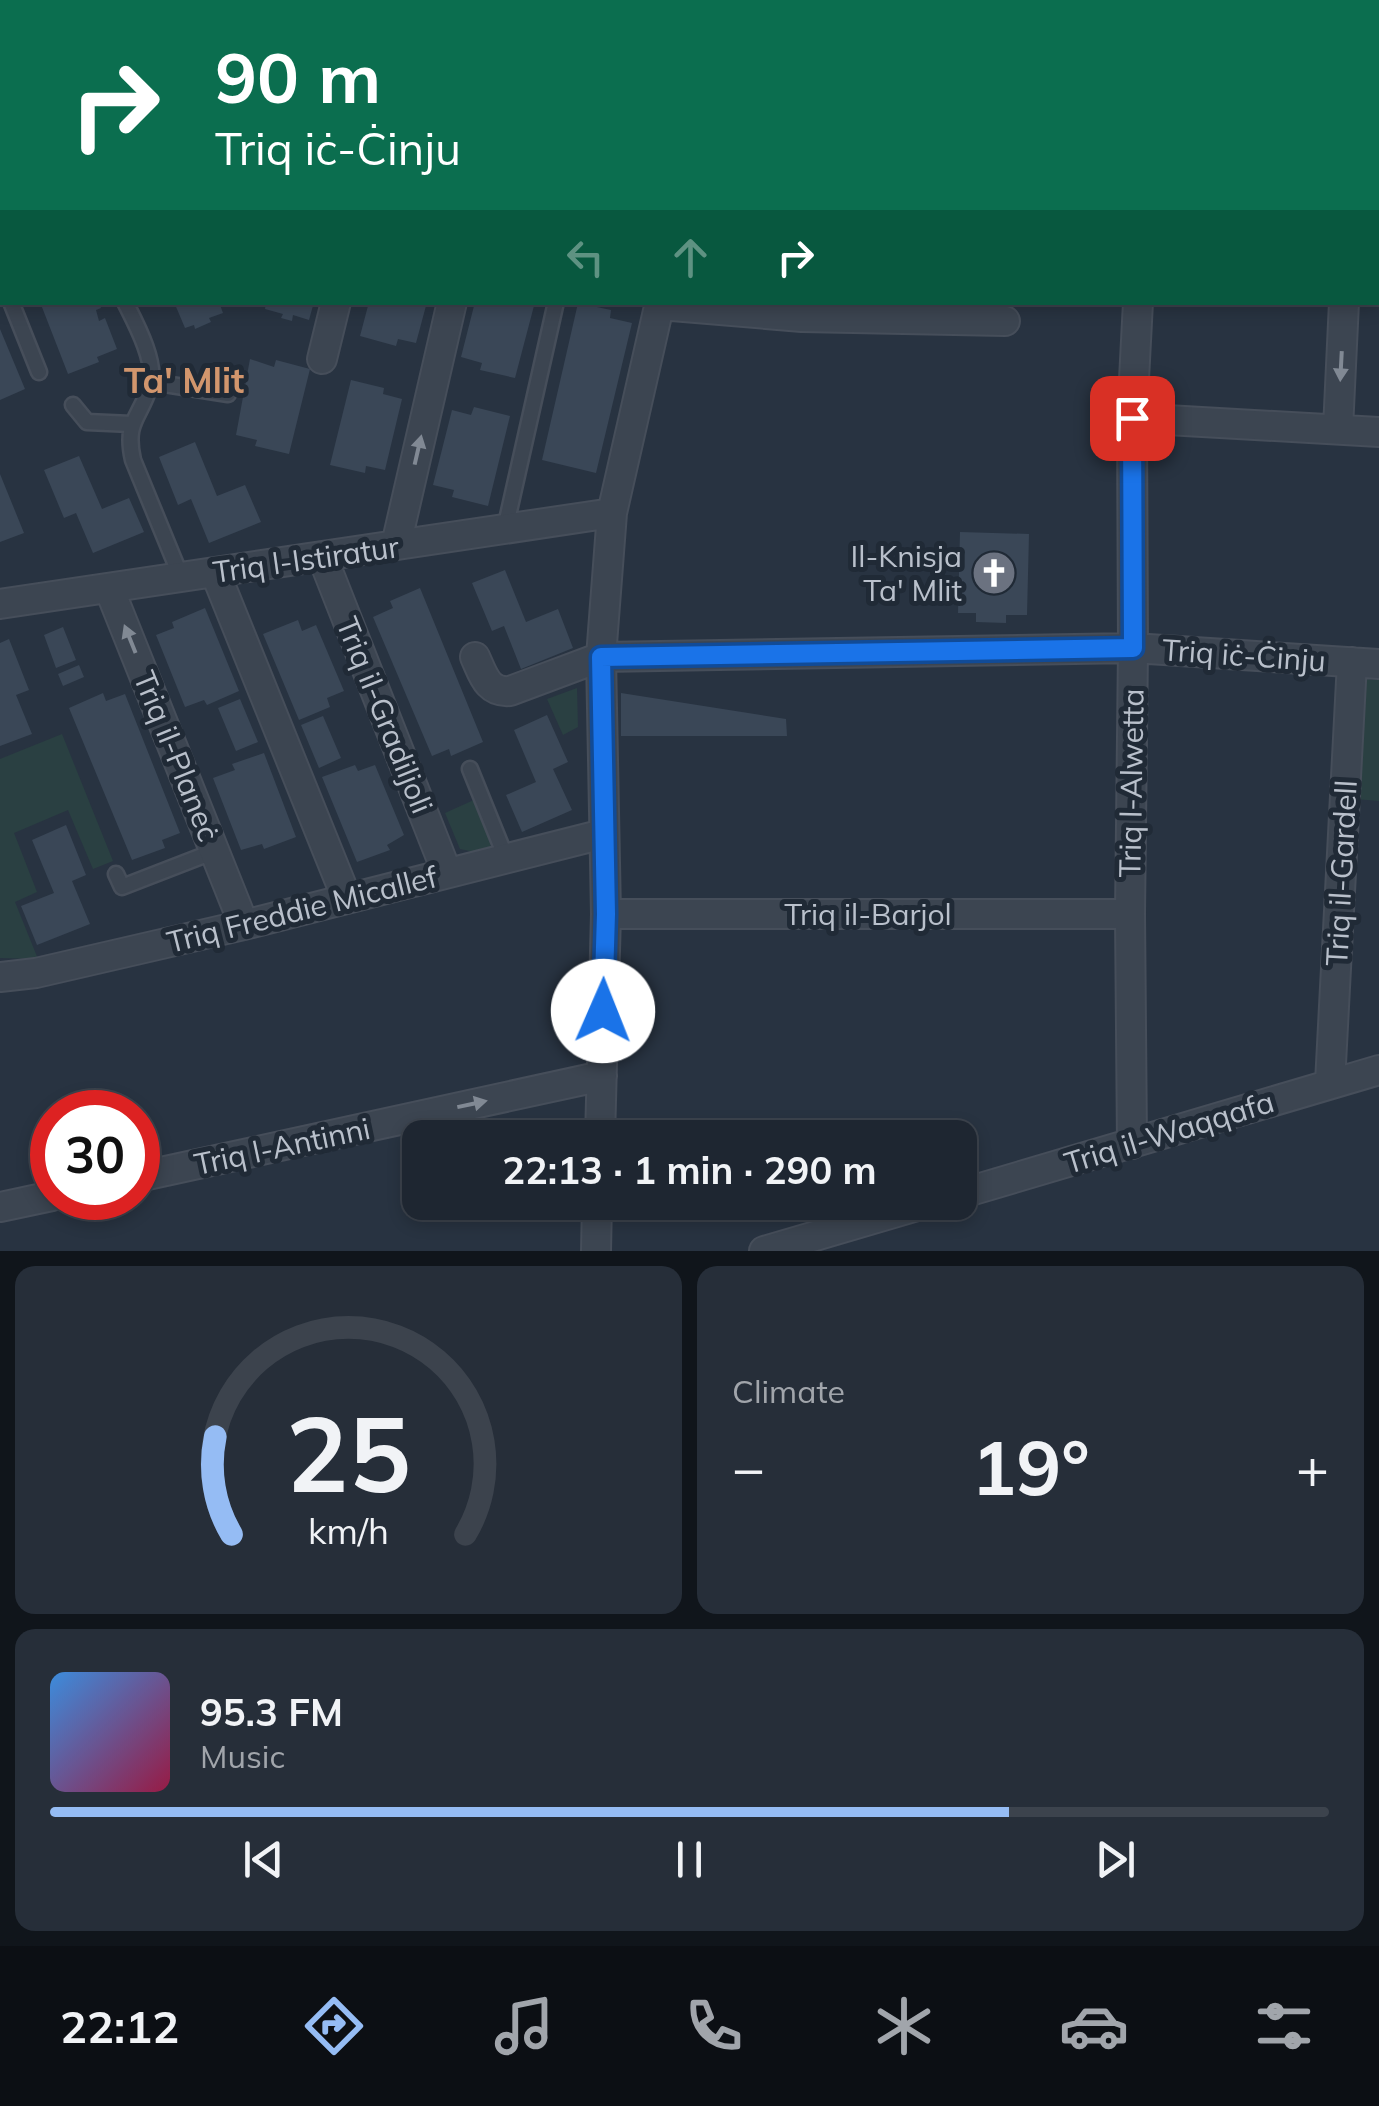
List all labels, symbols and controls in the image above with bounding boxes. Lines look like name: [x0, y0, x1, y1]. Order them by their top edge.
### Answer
text: 90 m: [215, 33, 381, 121]
icon: right: [50, 40, 180, 170]
text: Triq iċ-Ċinju: [215, 120, 461, 176]
icon: left: [558, 230, 613, 285]
icon: ahead: [663, 230, 718, 285]
icon: right: [768, 230, 823, 285]
one-way arrow: [1333, 350, 1349, 382]
district label: Ta' Mlit: [124, 358, 244, 402]
pin: [1090, 376, 1175, 461]
icon: arrive: [1105, 391, 1160, 446]
one-way arrow: [411, 434, 426, 465]
street label: Triq l-Istiratur: [211, 527, 401, 591]
place label: Il-Knisja Ta' Mlit: [850, 537, 962, 609]
church icon: Il-Knisja Ta' Mlit: [971, 550, 1017, 596]
street label: Triq il-Gradiljoli: [328, 611, 442, 819]
one-way arrow: [122, 624, 138, 654]
street label: Triq iċ-Ċinju: [1161, 630, 1327, 680]
street label: Triq il-Planeċ: [126, 665, 228, 847]
street label: Triq l-Alwetta: [1110, 688, 1152, 878]
street label: Triq il-Gardell: [1317, 779, 1365, 967]
street label: Triq Freddie Micallef: [163, 857, 442, 961]
street label: Triq il-Barjol: [784, 895, 952, 933]
position arrow: [551, 959, 655, 1063]
street label: Triq il-Waqqafa: [1060, 1082, 1278, 1182]
speed limit sign: 30: [30, 1090, 160, 1220]
one-way arrow: [457, 1096, 488, 1111]
street label: Triq l-Antinni: [191, 1109, 373, 1183]
text: 22:13 · 1 min · 290 m: [502, 1146, 877, 1194]
text: Climate: [732, 1371, 845, 1411]
text: 25: [286, 1387, 411, 1518]
text: 19°: [971, 1420, 1090, 1514]
text: −: [732, 1433, 765, 1502]
text: +: [1296, 1433, 1329, 1502]
text: km/h: [308, 1508, 389, 1553]
text: 95.3 FM: [200, 1688, 343, 1736]
text: Music: [200, 1736, 285, 1776]
icon: previous: [236, 1832, 291, 1887]
icon: pause: [662, 1832, 717, 1887]
icon: next: [1088, 1832, 1143, 1887]
icon: directions: [299, 1991, 369, 2061]
icon: music: [489, 1991, 559, 2061]
icon: phone: [679, 1991, 749, 2061]
icon: climate: [869, 1991, 939, 2061]
icon: car: [1059, 1991, 1129, 2061]
icon: filters: [1249, 1991, 1319, 2061]
text: 22:12: [60, 1998, 179, 2054]

